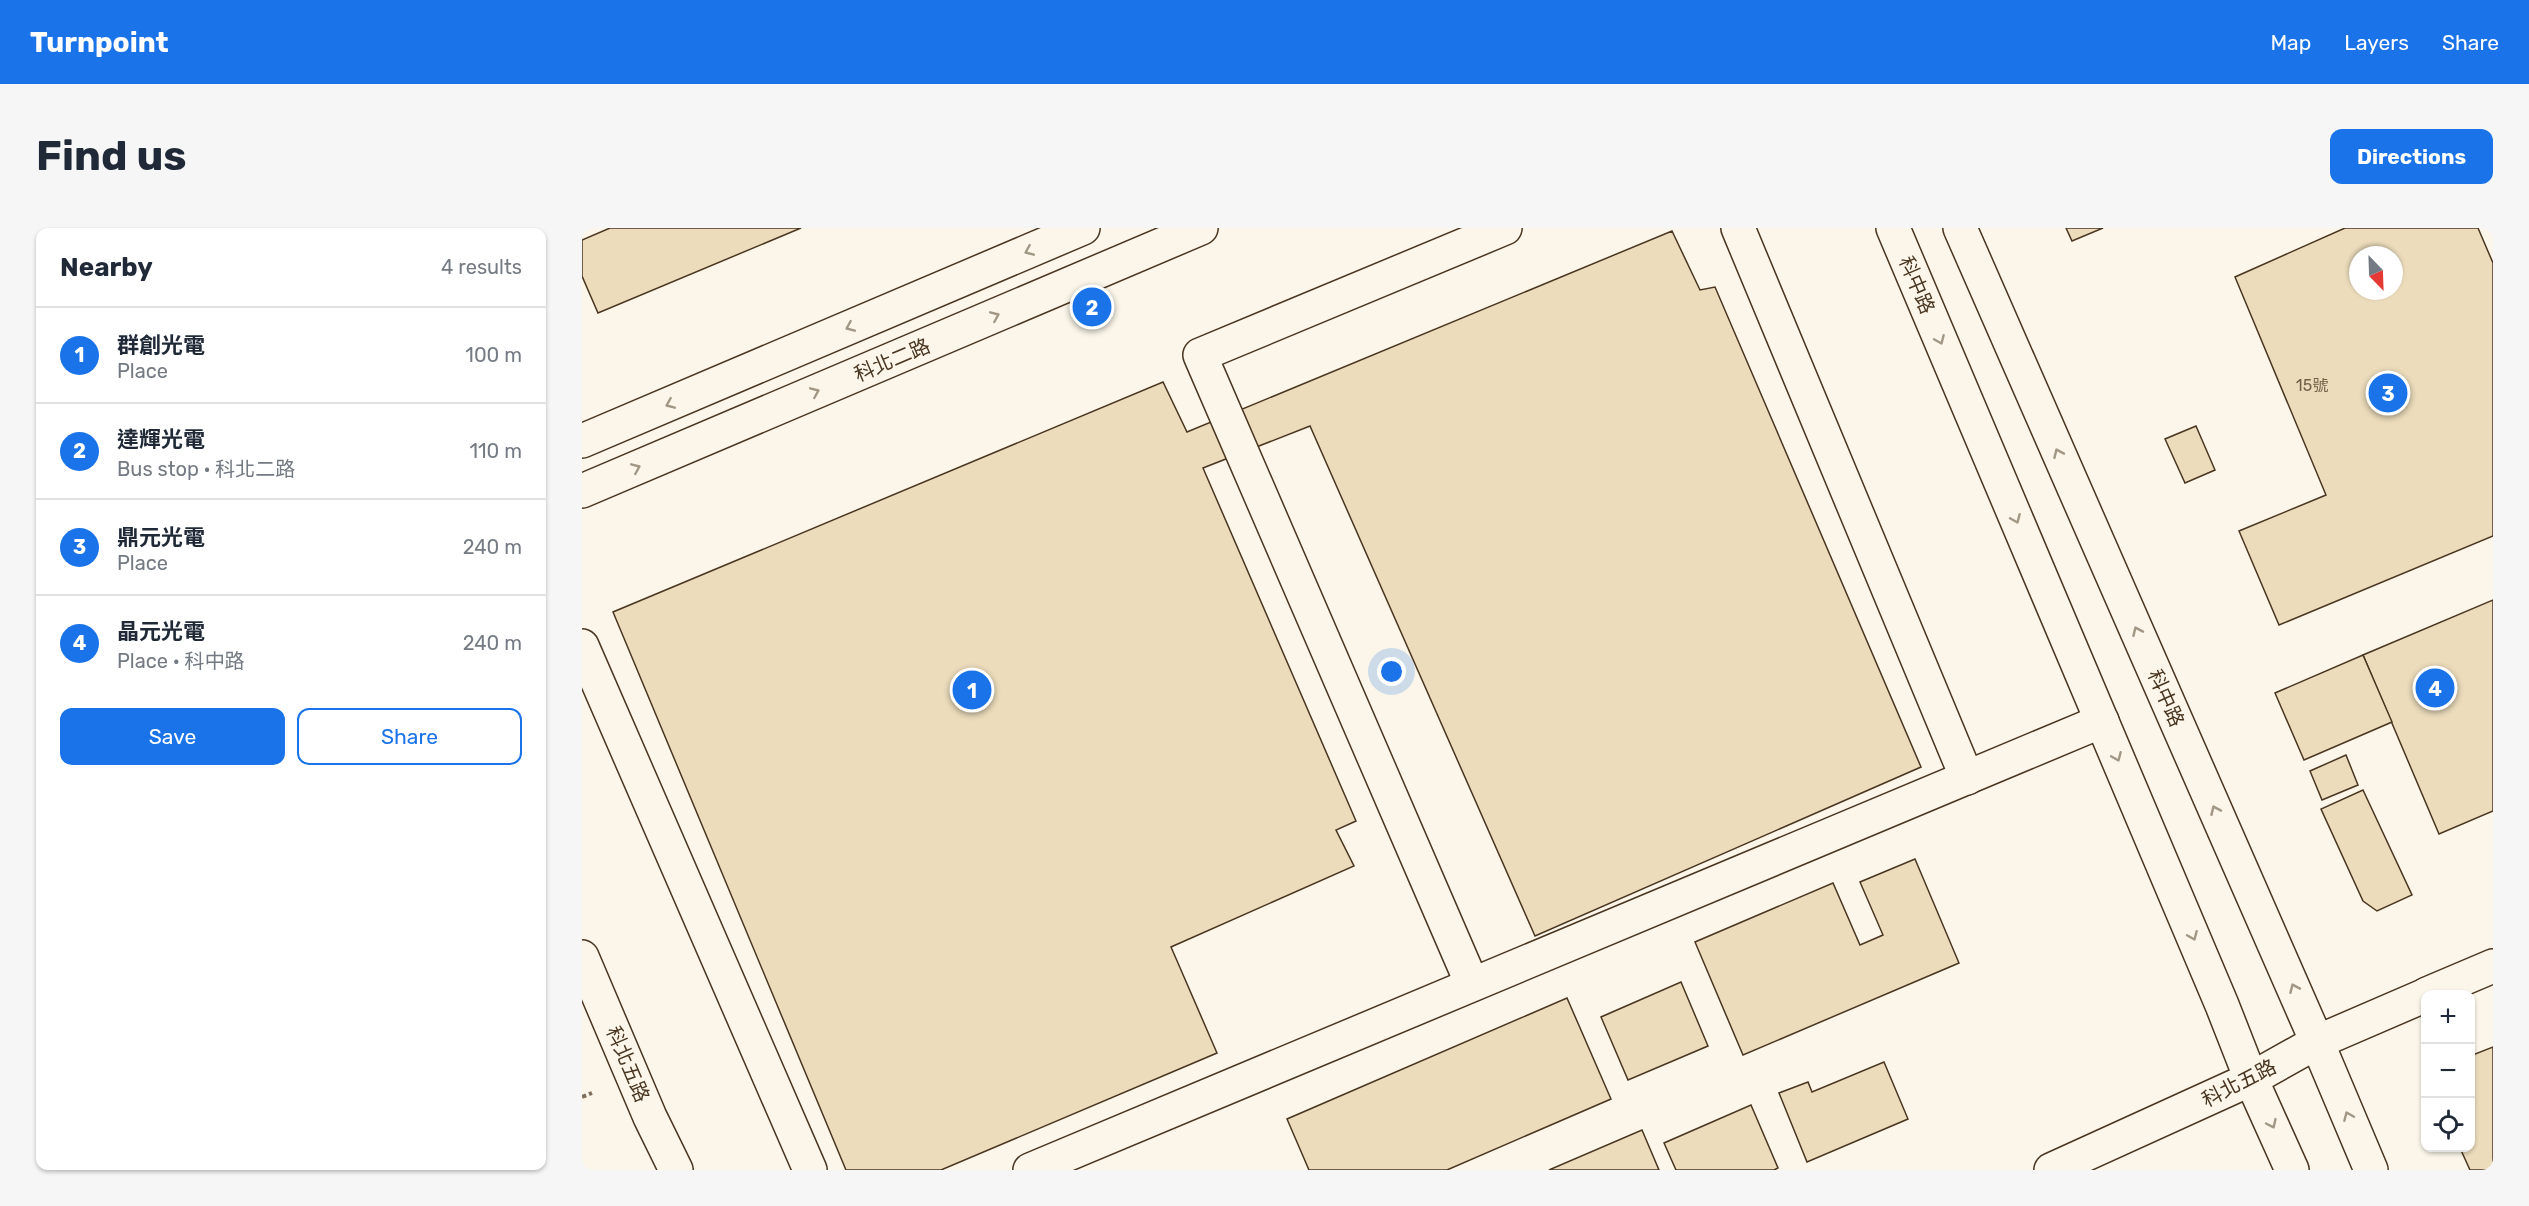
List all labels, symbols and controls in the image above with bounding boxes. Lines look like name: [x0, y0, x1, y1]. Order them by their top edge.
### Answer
text: Turnpoint: [30, 26, 169, 59]
text: Map: [2270, 30, 2311, 55]
text: Layers: [2344, 30, 2409, 55]
text: Share: [2442, 30, 2499, 55]
button: Directions: [2330, 129, 2493, 184]
text: Find us: [36, 131, 187, 181]
one-way arrow: [1025, 244, 1036, 256]
north arrow: [2349, 246, 2403, 300]
text: Nearby: [60, 252, 153, 283]
street label: 科中路: [1894, 253, 1940, 317]
text: 4 results: [441, 255, 522, 279]
pin: 2: [1072, 284, 1112, 329]
one-way arrow: [988, 311, 999, 323]
one-way arrow: [845, 320, 856, 332]
text: 群創光電: [117, 332, 205, 359]
street label: 科北二路: [850, 333, 934, 387]
one-way arrow: [1933, 334, 1945, 345]
text: 1: [75, 343, 84, 367]
text: 100 m: [465, 343, 522, 367]
text: Place: [117, 359, 168, 383]
pin: 3: [2368, 370, 2408, 416]
house number: 15號: [2296, 376, 2328, 395]
one-way arrow: [809, 387, 820, 399]
one-way arrow: [666, 396, 677, 408]
text: 達輝光電: [117, 426, 205, 453]
text: 2: [73, 439, 86, 463]
text: 110 m: [470, 439, 522, 463]
one-way arrow: [2054, 448, 2066, 459]
text: Bus stop · 科北二路: [117, 457, 295, 481]
one-way arrow: [629, 464, 640, 476]
one-way arrow: [2009, 513, 2021, 524]
text: 鼎元光電: [117, 524, 205, 551]
text: 3: [73, 535, 86, 559]
text: 240 m: [463, 535, 522, 559]
text: Place: [117, 551, 168, 575]
text: 晶元光電: [117, 618, 205, 645]
one-way arrow: [2132, 627, 2144, 638]
text: 4: [73, 631, 86, 655]
text: 240 m: [463, 631, 522, 655]
text: Place · 科中路: [117, 649, 244, 673]
your location: [1377, 657, 1406, 686]
street label: 科中路: [2143, 666, 2189, 730]
pin: 4: [2416, 666, 2454, 710]
pin: 1: [952, 668, 992, 712]
button: Save: [60, 708, 285, 765]
button: Share: [297, 708, 522, 765]
one-way arrow: [2110, 751, 2122, 762]
one-way arrow: [2210, 805, 2222, 816]
one-way arrow: [2186, 930, 2198, 941]
one-way arrow: [2289, 984, 2301, 995]
map controls: [2421, 990, 2475, 1152]
button: +: [2421, 990, 2475, 1044]
street label: 科北五路: [601, 1022, 655, 1106]
button: −: [2421, 1044, 2475, 1098]
street label: 科北五路: [2198, 1054, 2280, 1112]
button: locate: [2421, 1098, 2475, 1152]
one-way arrow: [2343, 1111, 2355, 1122]
one-way arrow: [2265, 1118, 2277, 1129]

